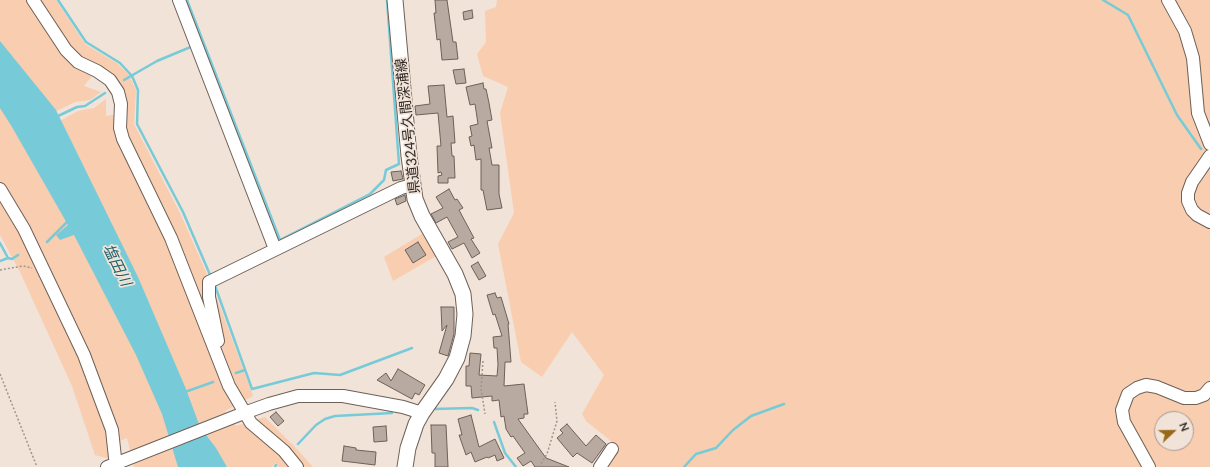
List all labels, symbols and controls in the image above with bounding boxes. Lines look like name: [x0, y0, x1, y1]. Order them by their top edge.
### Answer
street label: 県道324号久間深浦線: [393, 57, 423, 195]
water label: 塩田川: [99, 241, 135, 289]
north arrow: [1154, 411, 1194, 451]
text: N: [1177, 420, 1192, 433]

